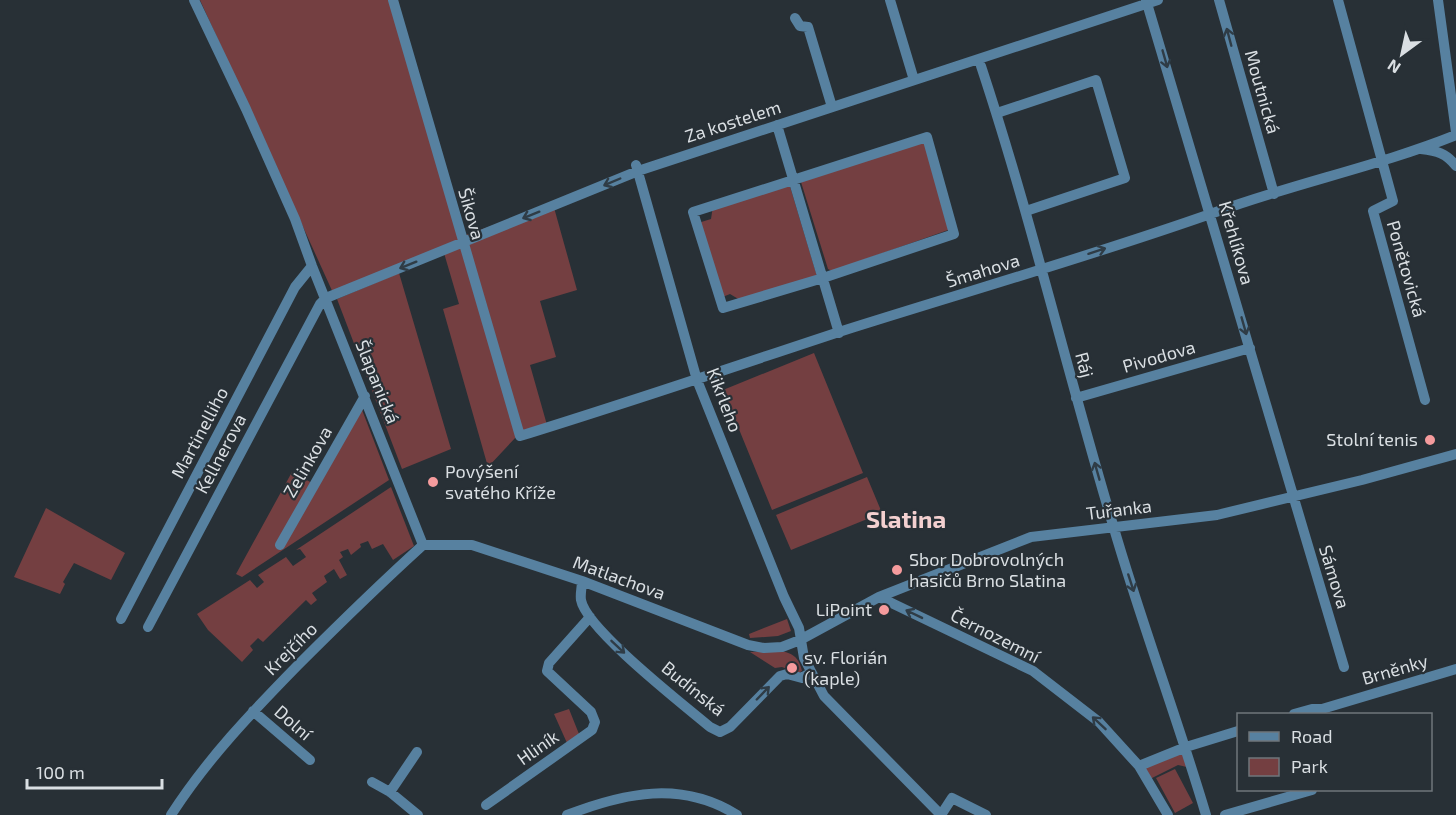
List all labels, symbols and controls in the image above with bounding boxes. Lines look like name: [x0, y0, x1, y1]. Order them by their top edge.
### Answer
north arrow: [1372, 24, 1432, 84]
one-way arrow: [1223, 28, 1234, 47]
street label: Moutnická: [1241, 47, 1285, 136]
one-way arrow: [1160, 49, 1171, 68]
text: N: [1384, 56, 1404, 78]
street label: Za kostelem: [682, 95, 783, 147]
one-way arrow: [603, 177, 621, 188]
street label: Šikova: [454, 185, 490, 242]
street label: Křehlíkova: [1215, 198, 1259, 287]
one-way arrow: [522, 210, 541, 221]
street label: Ponětovická: [1383, 218, 1431, 320]
one-way arrow: [1087, 245, 1106, 256]
street label: Šmahova: [943, 248, 1022, 292]
one-way arrow: [399, 260, 418, 271]
one-way arrow: [1238, 317, 1250, 336]
street label: Pivodova: [1120, 335, 1198, 377]
street label: Šlapanická: [351, 337, 405, 427]
street label: Ráj: [1071, 350, 1099, 380]
street label: Kikrleho: [703, 364, 747, 435]
street label: Martinelliho: [166, 383, 232, 482]
street label: Kellnerova: [190, 410, 250, 497]
street label: Zelinkova: [278, 422, 336, 501]
place label: Stolní tenis: [1326, 428, 1418, 450]
marker: Stolní tenis: [1423, 433, 1437, 447]
place label: Povýšení svatého Kříže: [445, 460, 556, 503]
one-way arrow: [1091, 462, 1102, 481]
marker: Povýšení svatého Kříže: [426, 475, 440, 489]
street label: Tuřanka: [1085, 494, 1153, 524]
district label: Slatina: [866, 504, 946, 533]
street label: Sámova: [1315, 542, 1355, 611]
place label: Sbor Dobrovolných hasičů Brno Slatina: [909, 548, 1066, 591]
street label: Matlachova: [570, 550, 668, 604]
marker: Sbor Dobrovolných hasičů Brno Slatina: [890, 563, 904, 577]
one-way arrow: [1127, 573, 1138, 592]
place label: LiPoint: [816, 598, 872, 620]
marker: LiPoint: [877, 603, 891, 617]
street label: Černozemní: [947, 603, 1044, 667]
one-way arrow: [906, 608, 924, 619]
street label: Krejčího: [259, 617, 321, 679]
one-way arrow: [610, 640, 625, 654]
place label: sv. Florián (kaple): [804, 646, 887, 689]
street label: Brněnky: [1359, 649, 1431, 689]
street label: Budínská: [658, 656, 730, 720]
marker: sv. Florián (kaple): [785, 661, 799, 675]
one-way arrow: [755, 685, 770, 700]
street label: Dolní: [270, 700, 317, 745]
legend: [1237, 713, 1432, 791]
one-way arrow: [1092, 717, 1107, 731]
street label: Hliník: [512, 725, 563, 769]
text: Road: [1291, 725, 1332, 747]
scale bar: [27, 752, 162, 790]
text: Park: [1291, 755, 1328, 777]
text: 100 m: [36, 761, 85, 783]

